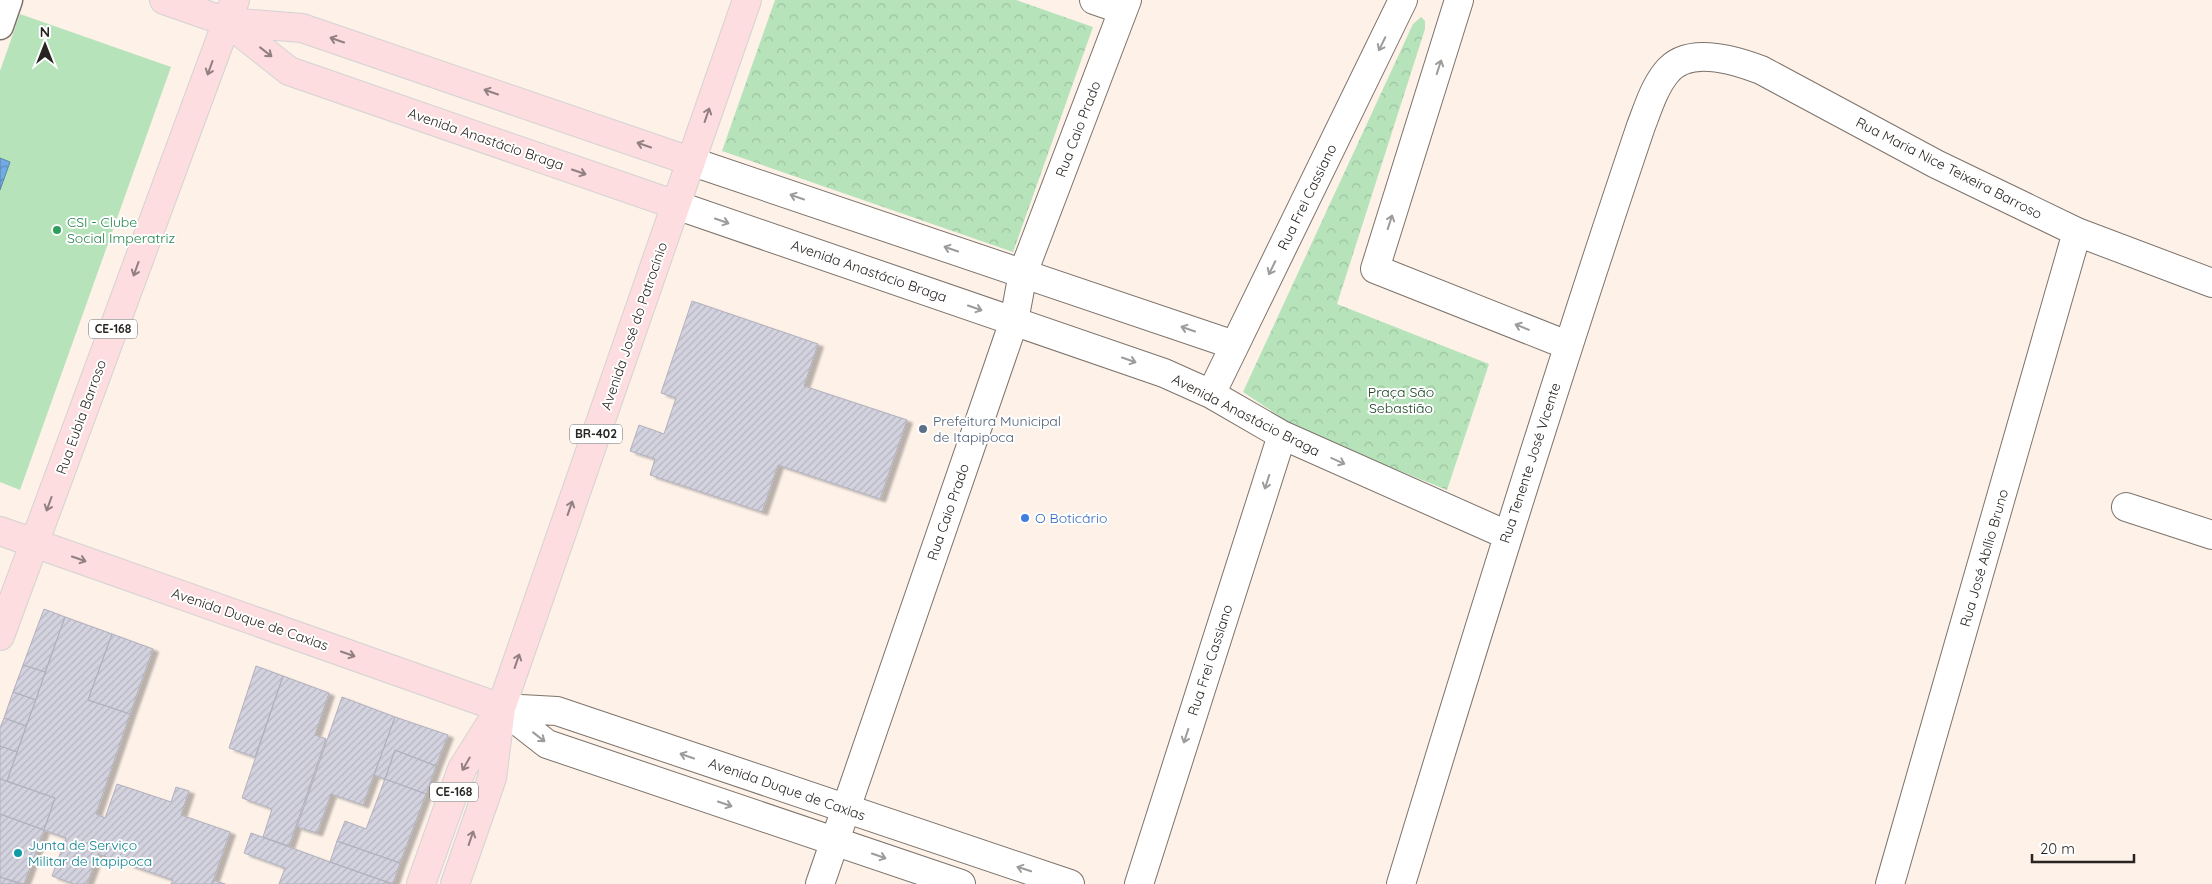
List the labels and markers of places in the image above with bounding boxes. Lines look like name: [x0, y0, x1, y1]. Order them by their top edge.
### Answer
place label: CSI - Clube Social Imperatriz: [67, 213, 176, 247]
marker: CSI - Clube Social Imperatriz: [51, 224, 63, 236]
place label: Prefeitura Municipal de Itapipoca: [933, 412, 1061, 446]
marker: Prefeitura Municipal de Itapipoca: [917, 423, 929, 435]
place label: O Boticário: [1035, 509, 1107, 527]
marker: O Boticário: [1019, 512, 1031, 524]
place label: Junta de Serviço Militar de Itapipoca: [28, 836, 152, 870]
marker: Junta de Serviço Militar de Itapipoca: [12, 847, 24, 859]

